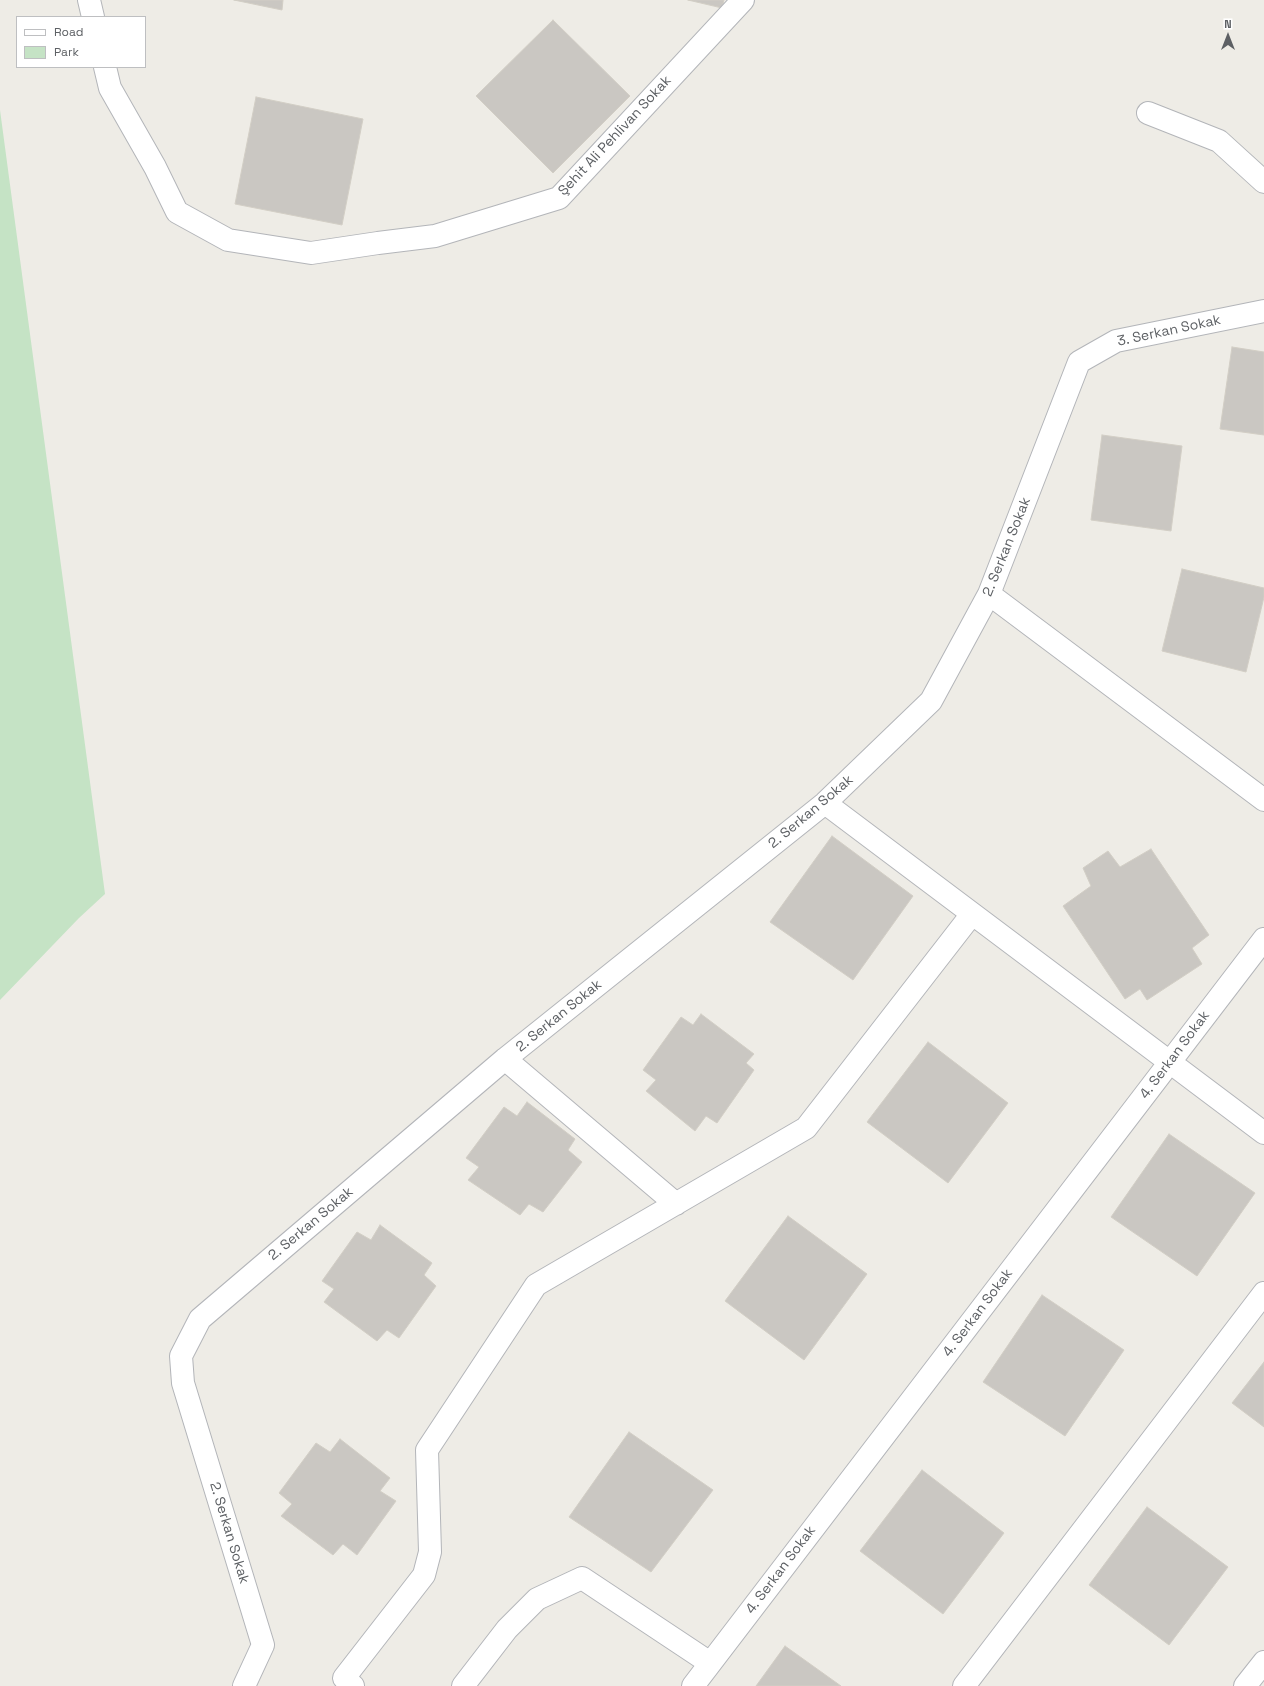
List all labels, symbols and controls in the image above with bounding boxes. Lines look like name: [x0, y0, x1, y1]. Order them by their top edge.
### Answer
legend: [16, 16, 146, 68]
north arrow: [1208, 16, 1248, 56]
text: N: [1224, 17, 1232, 31]
text: Road: [54, 24, 83, 40]
text: Park: [54, 44, 79, 60]
street label: Şehit Ali Pehlivan Sokak: [555, 73, 675, 199]
street label: 3. Serkan Sokak: [1116, 312, 1222, 350]
street label: 2. Serkan Sokak: [979, 495, 1035, 599]
street label: 2. Serkan Sokak: [765, 772, 857, 852]
street label: 2. Serkan Sokak: [513, 976, 605, 1056]
street label: 4. Serkan Sokak: [1136, 1008, 1214, 1102]
street label: 2. Serkan Sokak: [265, 1184, 357, 1264]
street label: 4. Serkan Sokak: [939, 1266, 1017, 1360]
street label: 2. Serkan Sokak: [206, 1480, 252, 1586]
street label: 4. Serkan Sokak: [742, 1523, 820, 1617]

